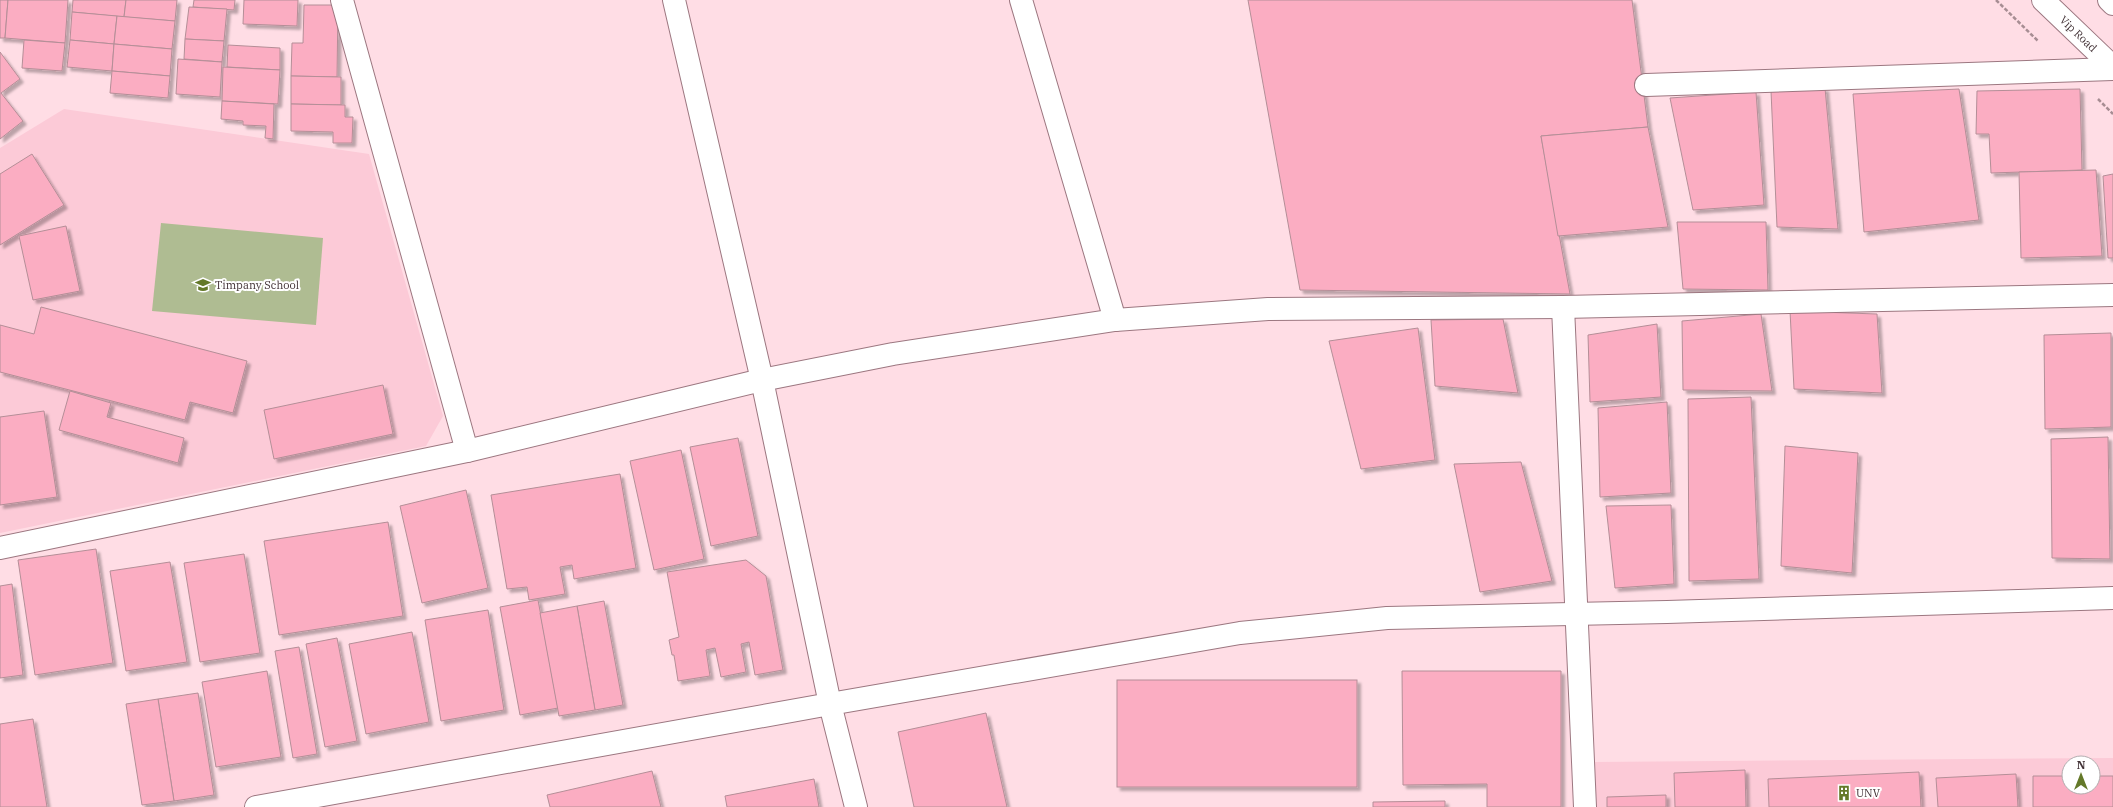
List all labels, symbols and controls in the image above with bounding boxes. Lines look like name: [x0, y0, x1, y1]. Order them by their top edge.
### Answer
street label: Vip Road: [2057, 13, 2100, 55]
school or university icon: Timpany School: [194, 276, 212, 294]
place label: Timpany School: [215, 278, 299, 292]
north arrow: [2061, 755, 2101, 795]
text: N: [2077, 758, 2086, 772]
building icon: UNV: [1835, 784, 1853, 802]
place label: UNV: [1856, 786, 1881, 800]

